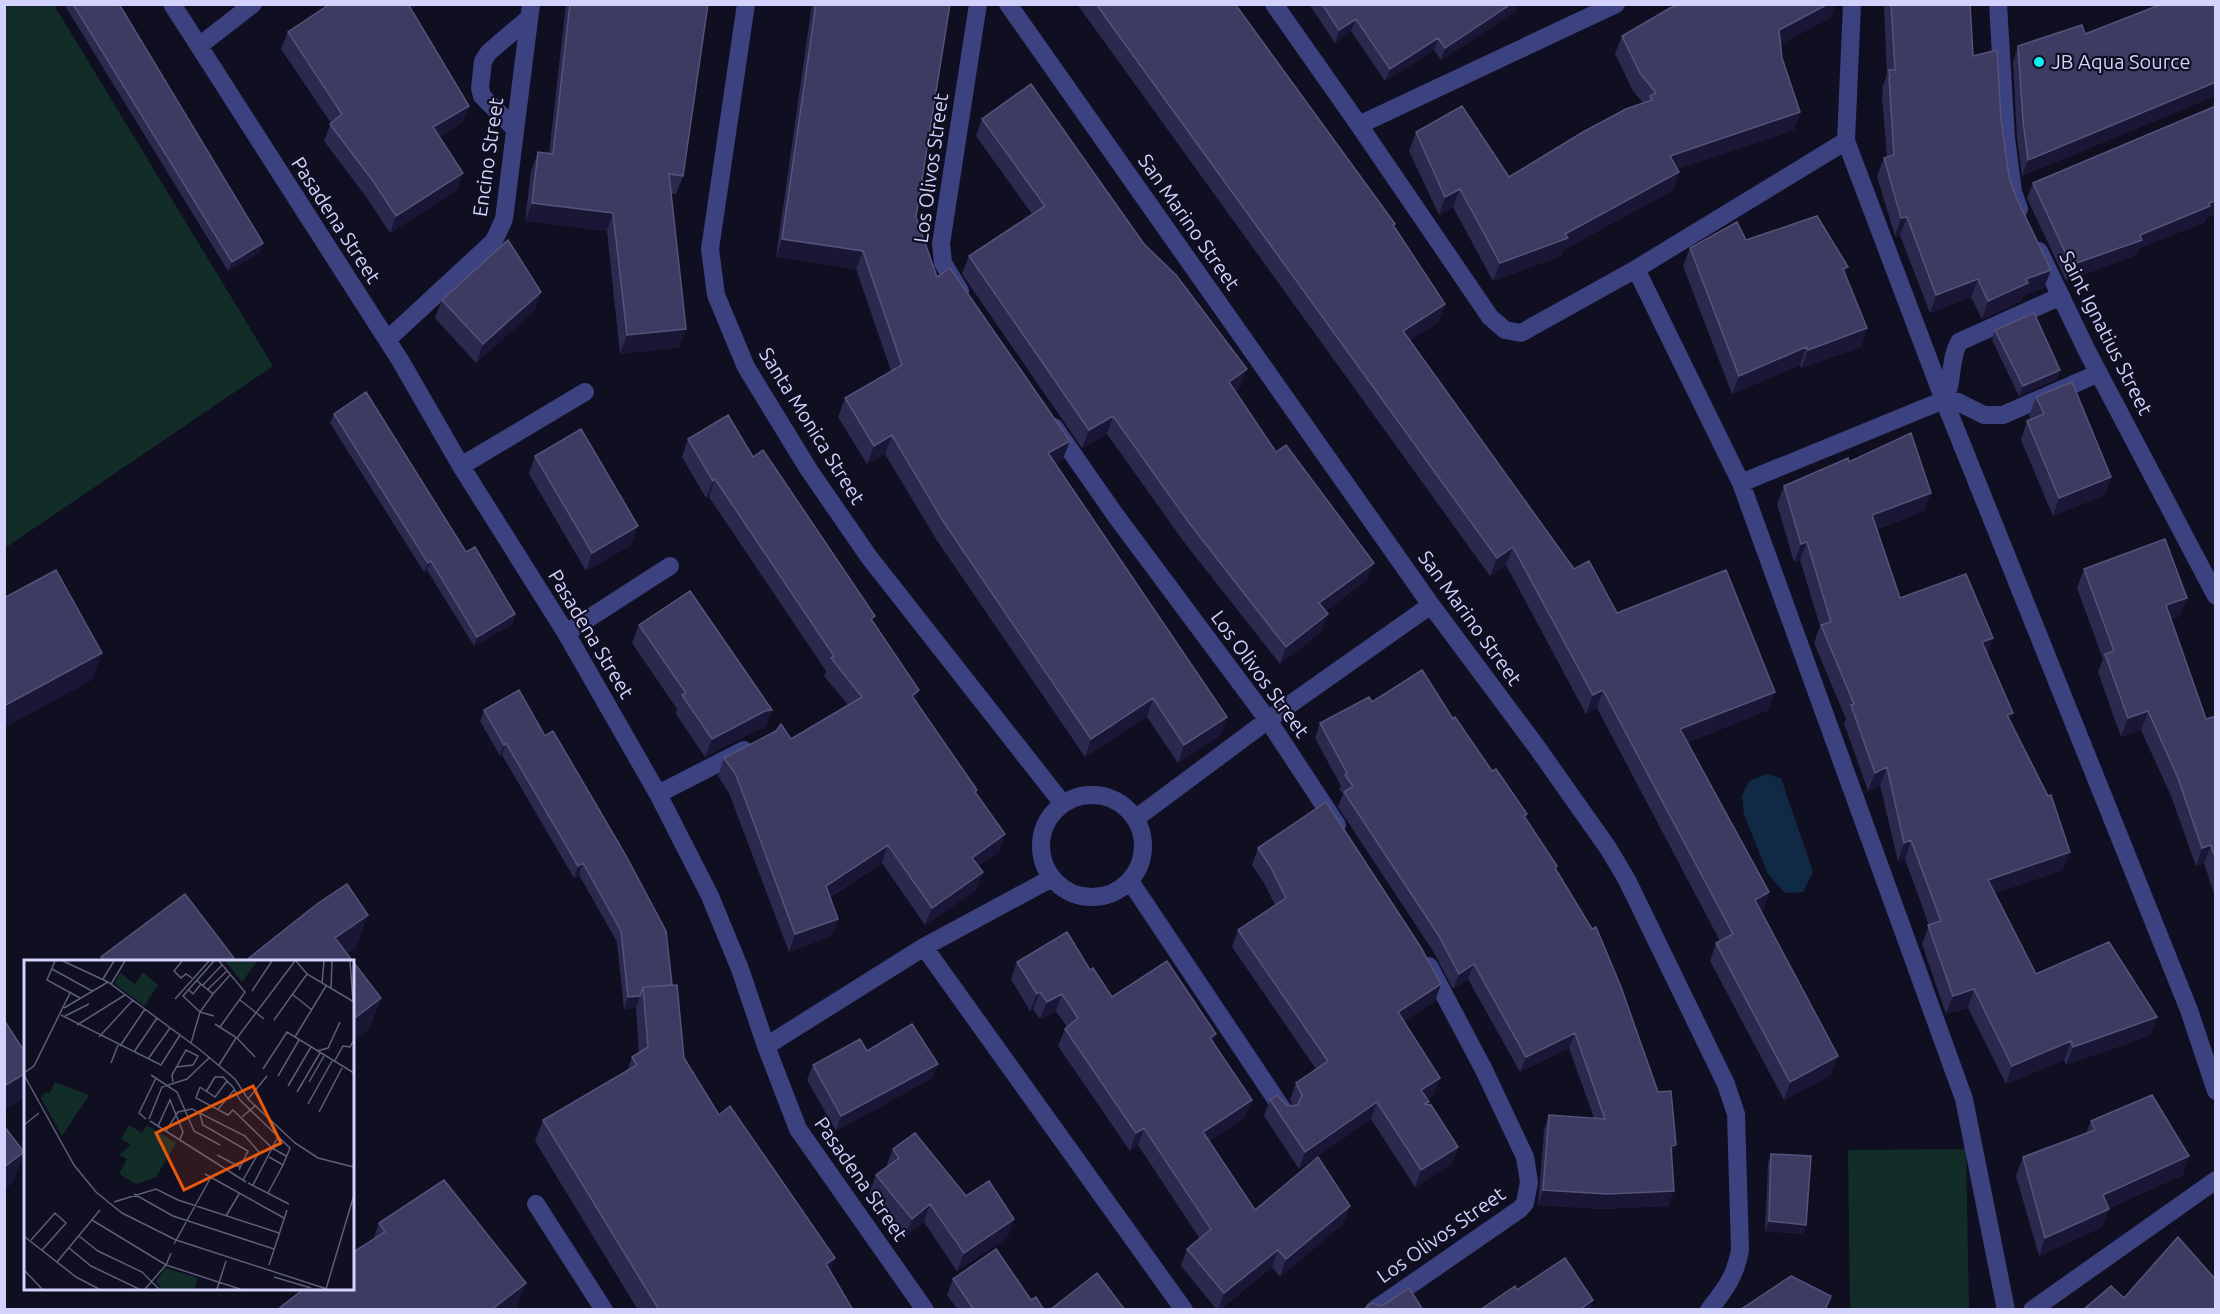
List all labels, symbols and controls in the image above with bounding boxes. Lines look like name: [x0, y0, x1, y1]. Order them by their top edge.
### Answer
place label: JB Aqua Source: [2051, 50, 2191, 73]
marker: JB Aqua Source: [2032, 55, 2046, 69]
street label: Los Olivos Street: [909, 91, 952, 244]
street label: Encino Street: [468, 96, 507, 218]
street label: San Marino Street: [1134, 149, 1245, 294]
street label: Pasadena Street: [287, 152, 386, 287]
street label: Saint Ignatius Street: [2055, 247, 2158, 419]
street label: Santa Monica Street: [755, 343, 870, 508]
street label: San Marino Street: [1414, 546, 1527, 689]
street label: Pasadena Street: [544, 565, 639, 702]
street label: Los Olivos Street: [1207, 606, 1314, 742]
inset map: [24, 960, 354, 1290]
street label: Pasadena Street: [810, 1112, 913, 1245]
street label: Los Olivos Street: [1372, 1182, 1509, 1287]

